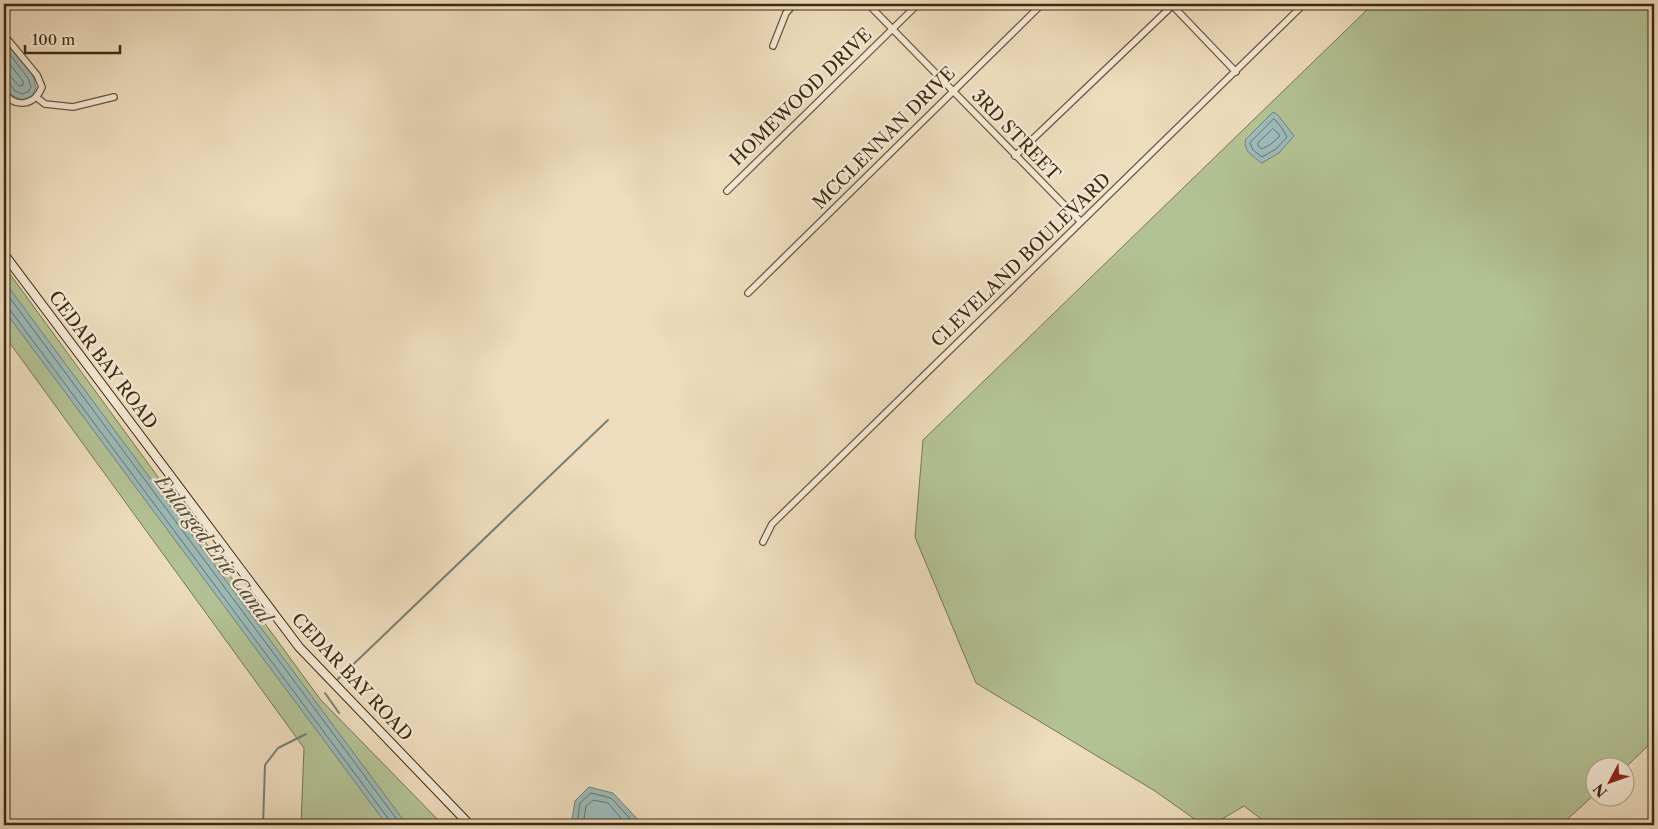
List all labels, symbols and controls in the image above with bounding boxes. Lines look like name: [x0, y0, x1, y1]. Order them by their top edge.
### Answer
scale bar: [25, 22, 120, 54]
street label: HOMEWOOD DRIVE: [726, 24, 876, 170]
text: 100 m: [32, 30, 75, 49]
street label: MCCLENNAN DRIVE: [808, 62, 960, 214]
street label: 3RD STREET: [967, 85, 1065, 186]
street label: CLEVELAND BOULEVARD: [927, 168, 1115, 352]
street label: CEDAR BAY ROAD: [44, 287, 162, 433]
water label: Enlarged Erie Canal: [149, 469, 278, 630]
street label: CEDAR BAY ROAD: [287, 608, 417, 746]
north arrow: [1586, 756, 1636, 806]
text: N: [1589, 780, 1611, 801]

